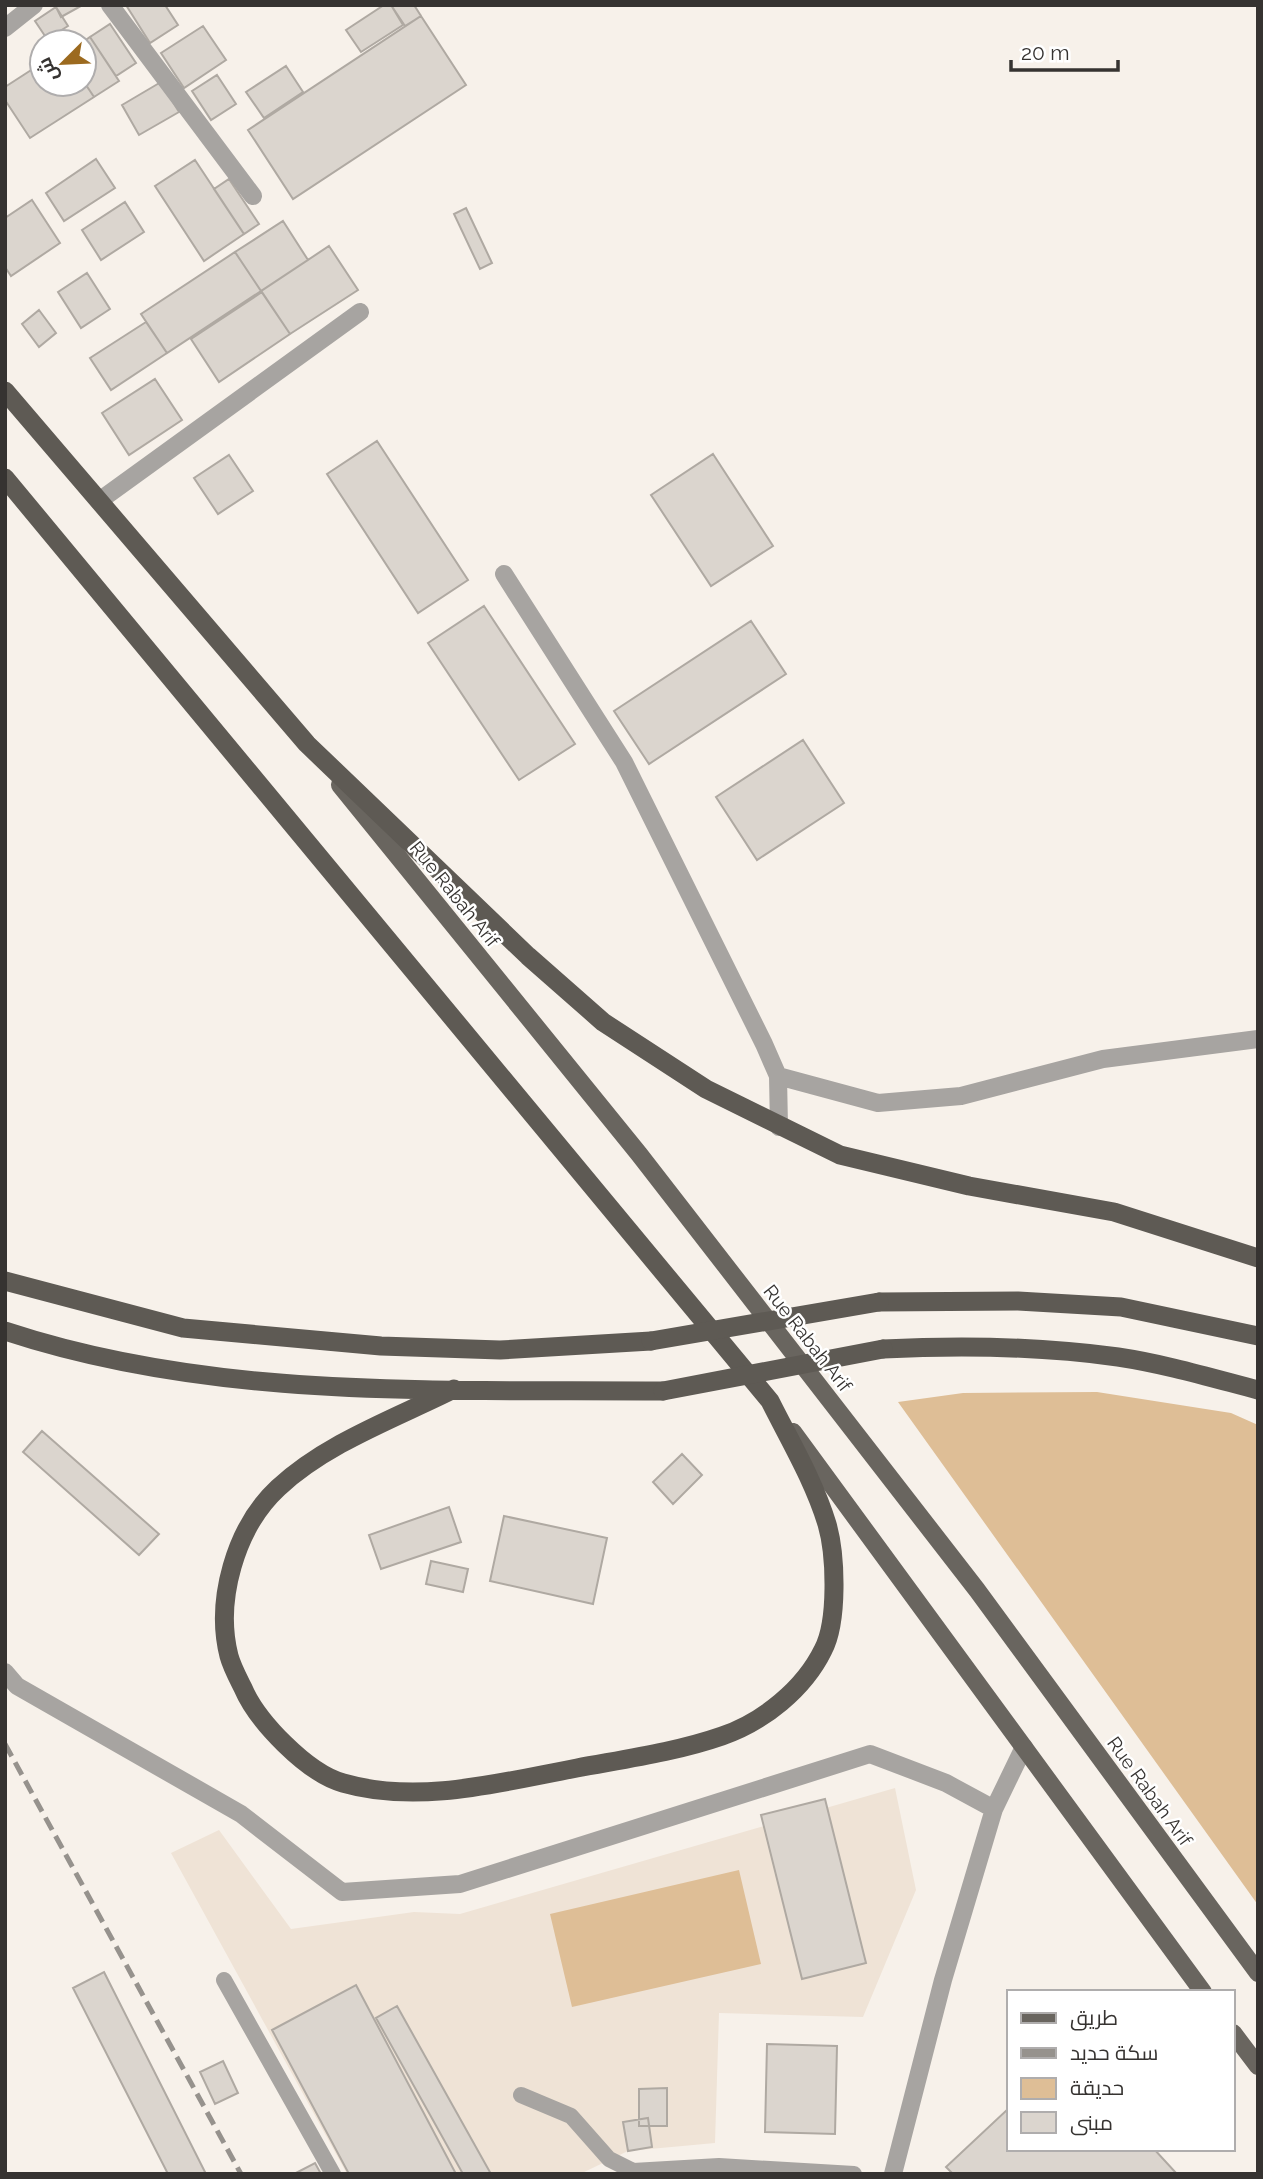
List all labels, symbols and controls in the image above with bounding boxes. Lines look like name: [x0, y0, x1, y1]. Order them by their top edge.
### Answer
north arrow: [28, 28, 98, 98]
scale bar: [1011, 28, 1118, 72]
text: 20 m: [1021, 40, 1069, 65]
text: ش: [32, 54, 63, 86]
street label: Rue Rabah Arif: [406, 837, 505, 952]
street label: Rue Rabah Arif: [759, 1280, 857, 1396]
street label: Rue Rabah Arif: [1103, 1732, 1197, 1850]
legend: [1007, 1990, 1235, 2151]
text: طريق: [1070, 2005, 1118, 2031]
text: سكة حديد: [1070, 2040, 1158, 2065]
text: حديقة: [1070, 2075, 1124, 2100]
text: مبنى: [1070, 2110, 1113, 2136]

